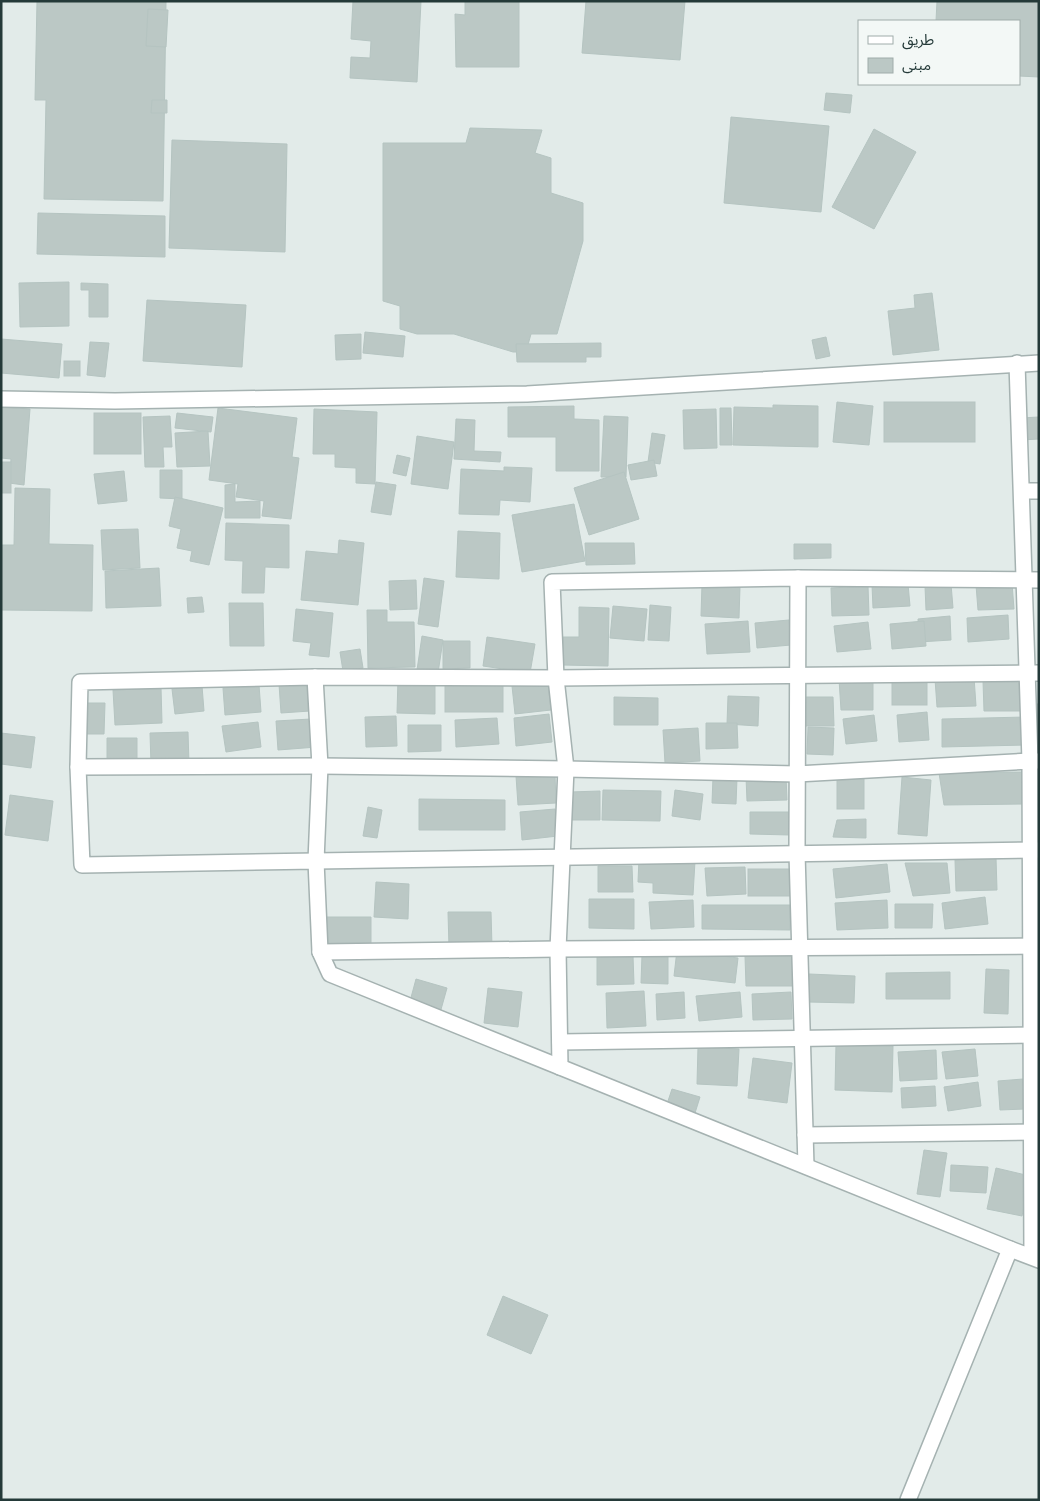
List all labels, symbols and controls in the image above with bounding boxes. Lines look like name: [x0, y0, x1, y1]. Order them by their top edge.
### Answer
legend: [858, 20, 1020, 85]
text: طريق: [902, 33, 934, 50]
text: مبنى: [902, 58, 931, 74]

